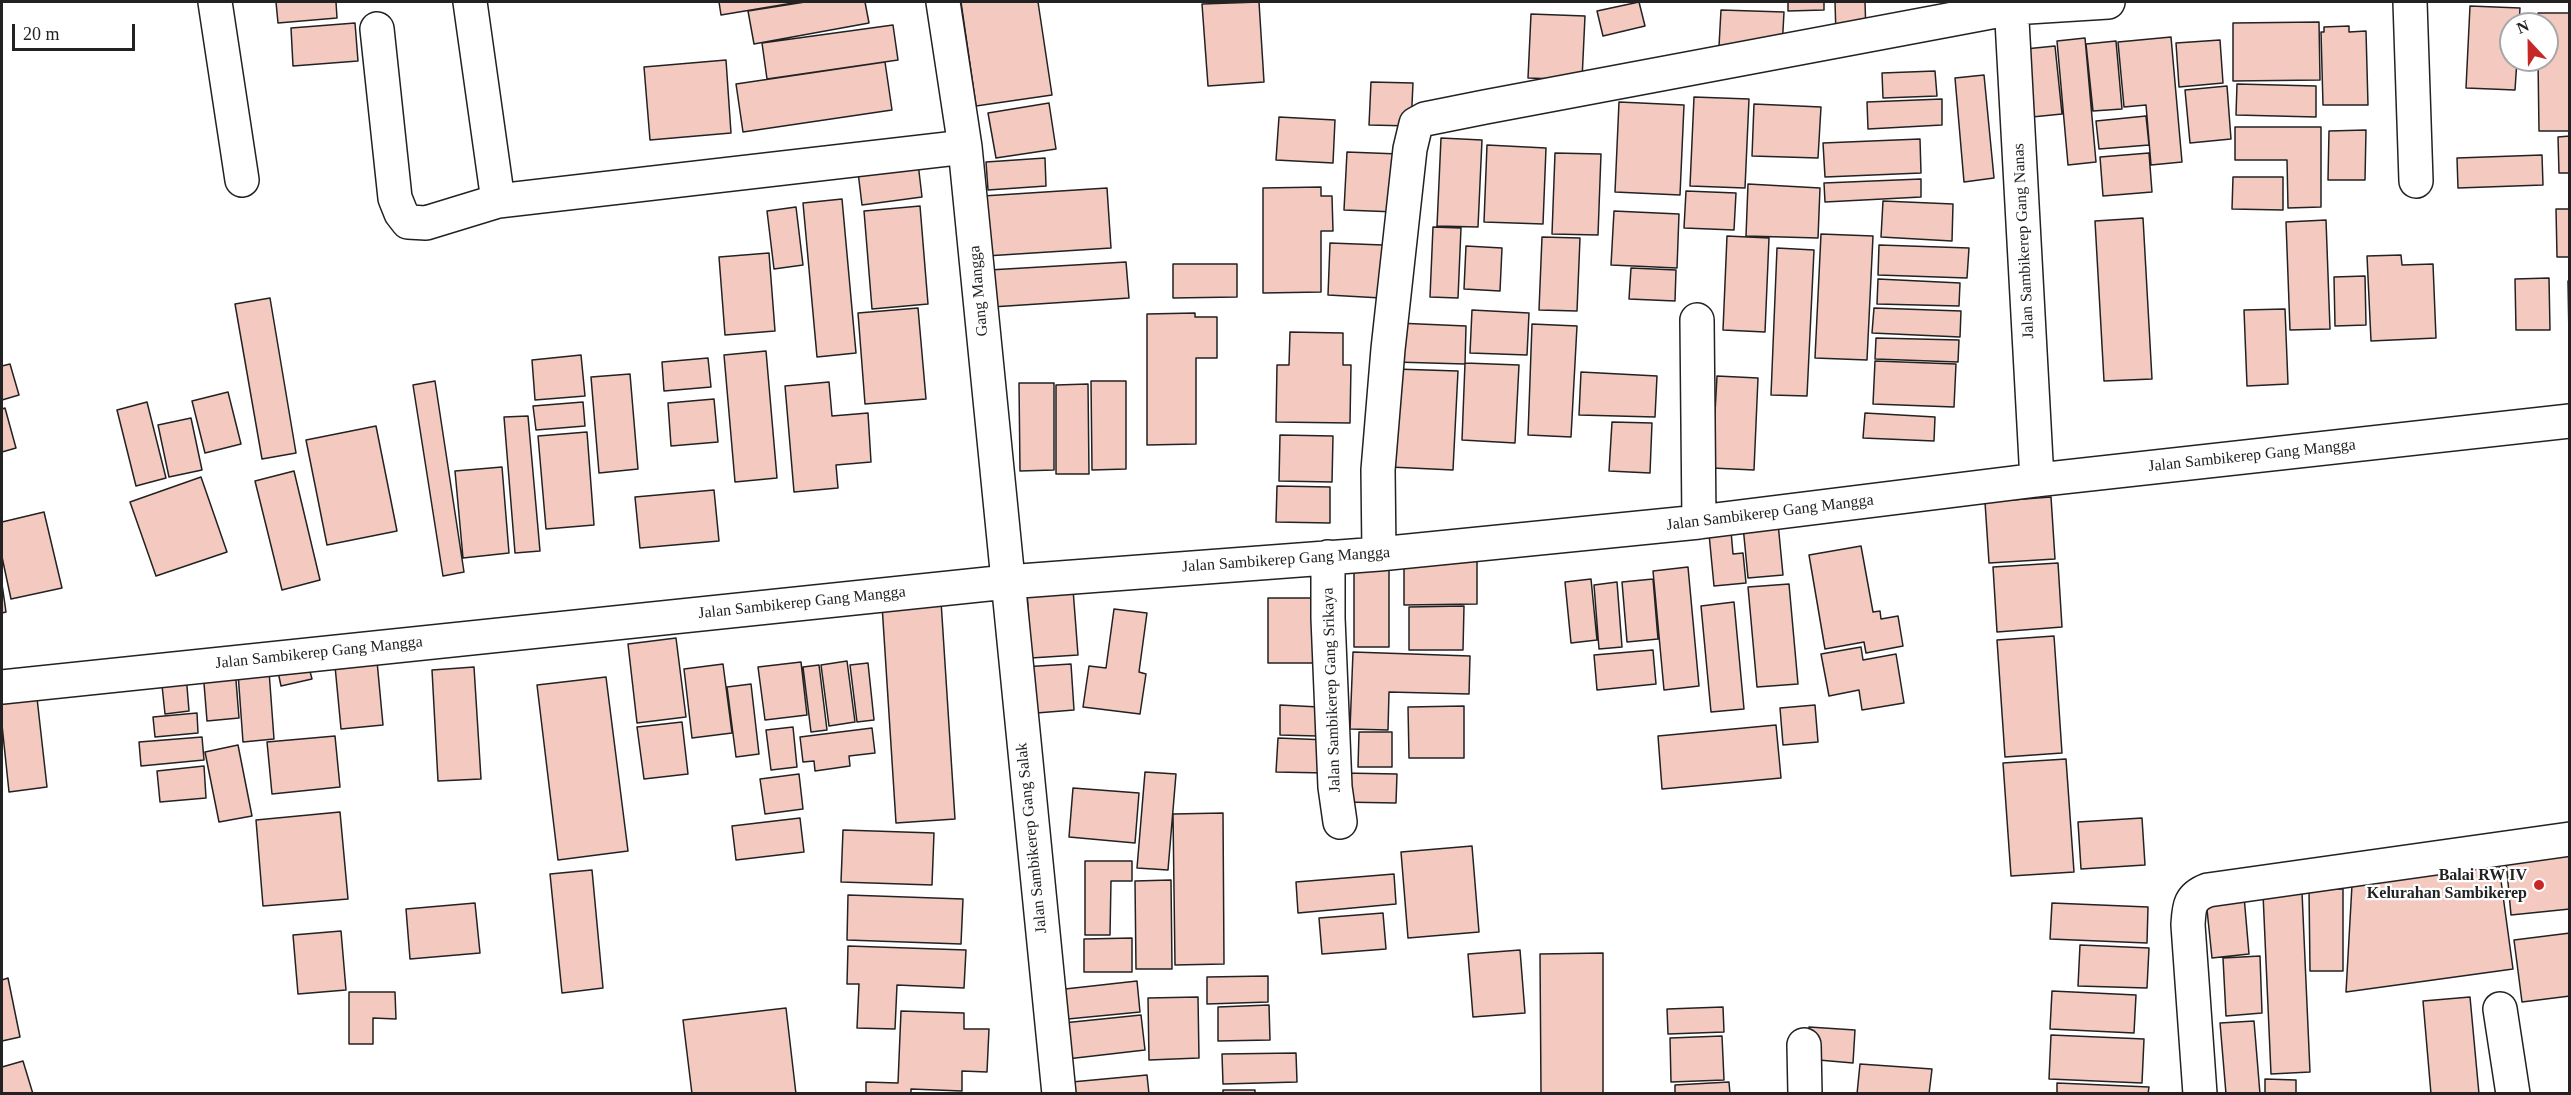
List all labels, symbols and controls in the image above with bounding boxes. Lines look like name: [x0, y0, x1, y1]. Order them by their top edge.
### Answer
scale bar: [15, 12, 138, 50]
north arrow: [2499, 12, 2559, 72]
text: N: [2514, 17, 2531, 37]
text: 20 m: [23, 24, 60, 44]
street label: Jalan Sambikerep Gang Nanas: [2009, 143, 2039, 339]
street label: Gang Mangga: [965, 245, 993, 337]
street label: Jalan Sambikerep Gang Mangga: [2147, 436, 2357, 476]
street label: Jalan Sambikerep Gang Mangga: [1665, 491, 1875, 535]
street label: Jalan Sambikerep Gang Mangga: [1181, 543, 1391, 577]
street label: Jalan Sambikerep Gang Mangga: [697, 583, 907, 623]
street label: Jalan Sambikerep Gang Srikaya: [1319, 587, 1345, 793]
street label: Jalan Sambikerep Gang Mangga: [214, 633, 424, 673]
street label: Jalan Sambikerep Gang Salak: [1012, 742, 1052, 934]
place label: Balai RW IV Kelurahan Sambikerep: [2367, 866, 2527, 904]
marker: Balai RW IV Kelurahan Sambikerep: [2532, 878, 2546, 892]

